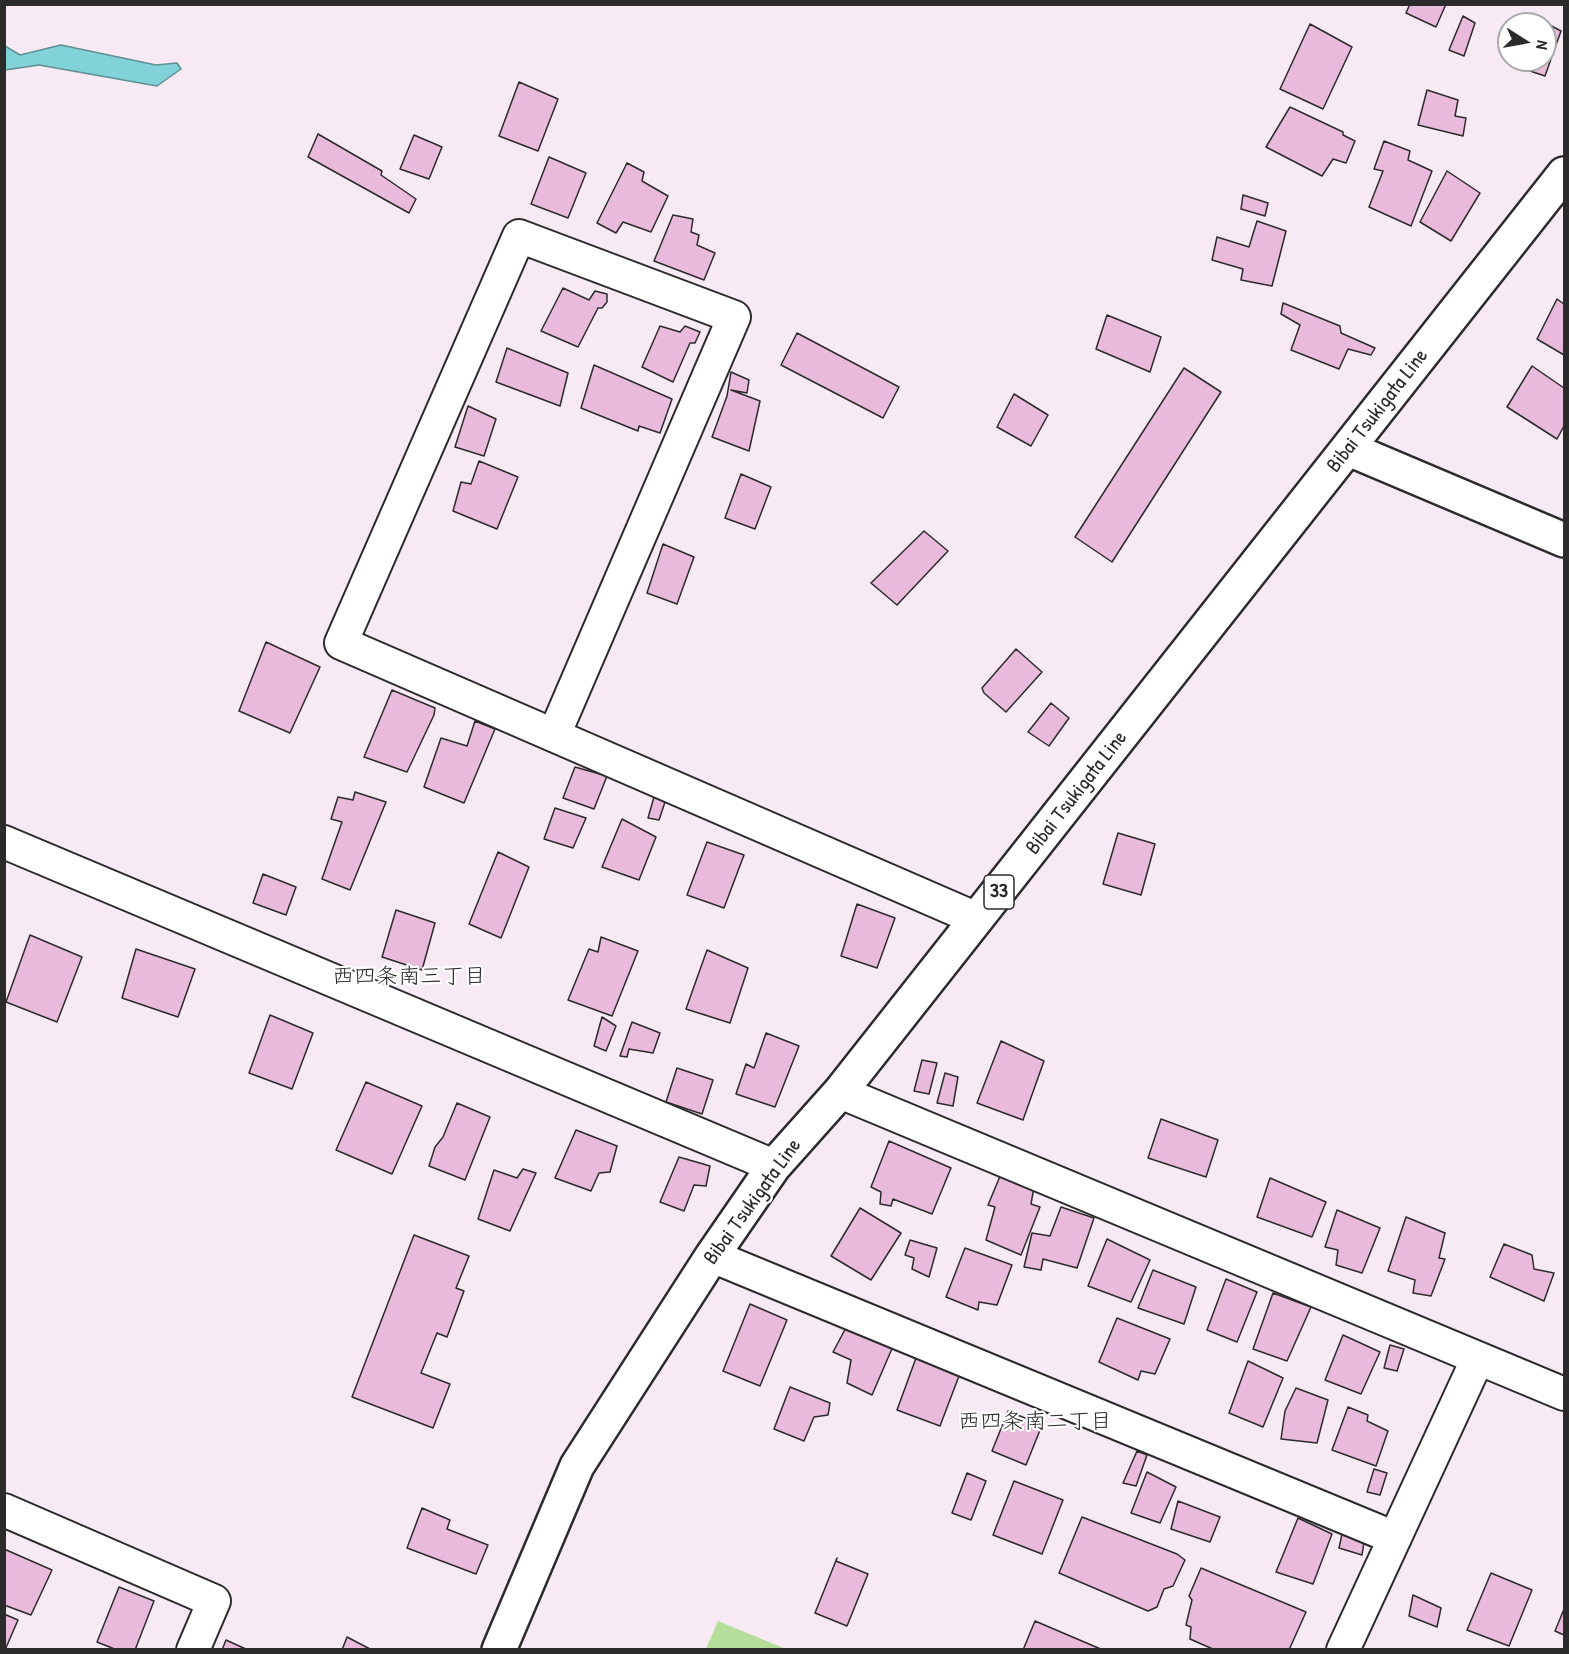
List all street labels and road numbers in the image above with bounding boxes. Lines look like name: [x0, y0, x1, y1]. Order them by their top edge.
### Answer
street label: Bibai Tsukigata Line: [1322, 344, 1434, 478]
street label: Bibai Tsukigata Line: [1021, 726, 1133, 860]
road number: 33: [984, 875, 1014, 909]
street label: Bibai Tsukigata Line: [699, 1134, 807, 1270]

